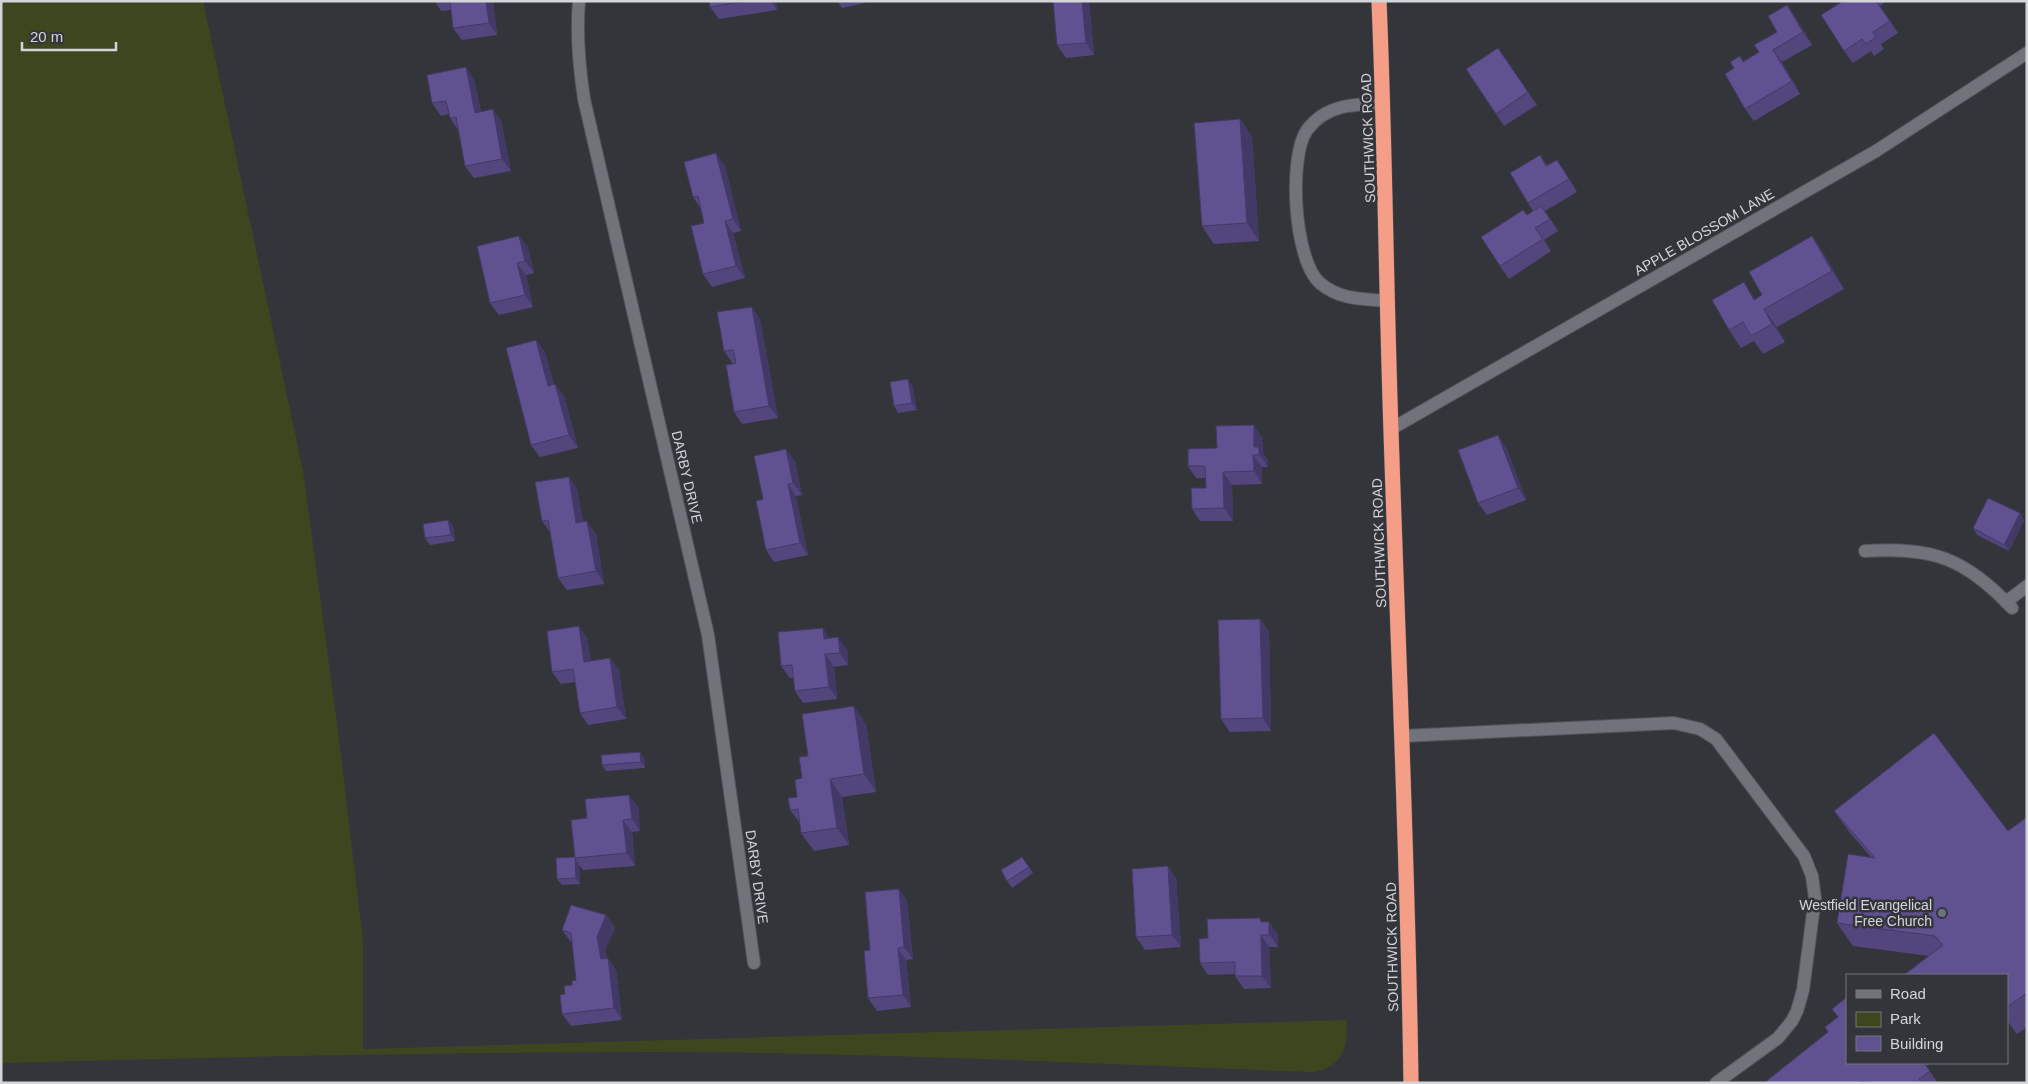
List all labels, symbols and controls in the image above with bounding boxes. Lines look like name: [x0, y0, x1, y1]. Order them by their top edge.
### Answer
scale bar: [22, 20, 116, 52]
text: 20 m: [30, 28, 63, 45]
street label: SOUTHWICK ROAD: [1358, 73, 1378, 203]
street label: APPLE BLOSSOM LANE: [1631, 185, 1777, 279]
street label: DARBY DRIVE: [669, 429, 705, 525]
street label: SOUTHWICK ROAD: [1369, 478, 1389, 608]
street label: DARBY DRIVE: [742, 829, 772, 925]
street label: SOUTHWICK ROAD: [1383, 882, 1401, 1012]
place label: Westfield Evangelical Free Church: [1799, 897, 1932, 929]
marker: Westfield Evangelical Free Church: [1936, 907, 1948, 919]
legend: [1846, 974, 2008, 1064]
text: Road: [1890, 985, 1926, 1002]
text: Park: [1890, 1010, 1921, 1027]
text: Building: [1890, 1035, 1943, 1052]

